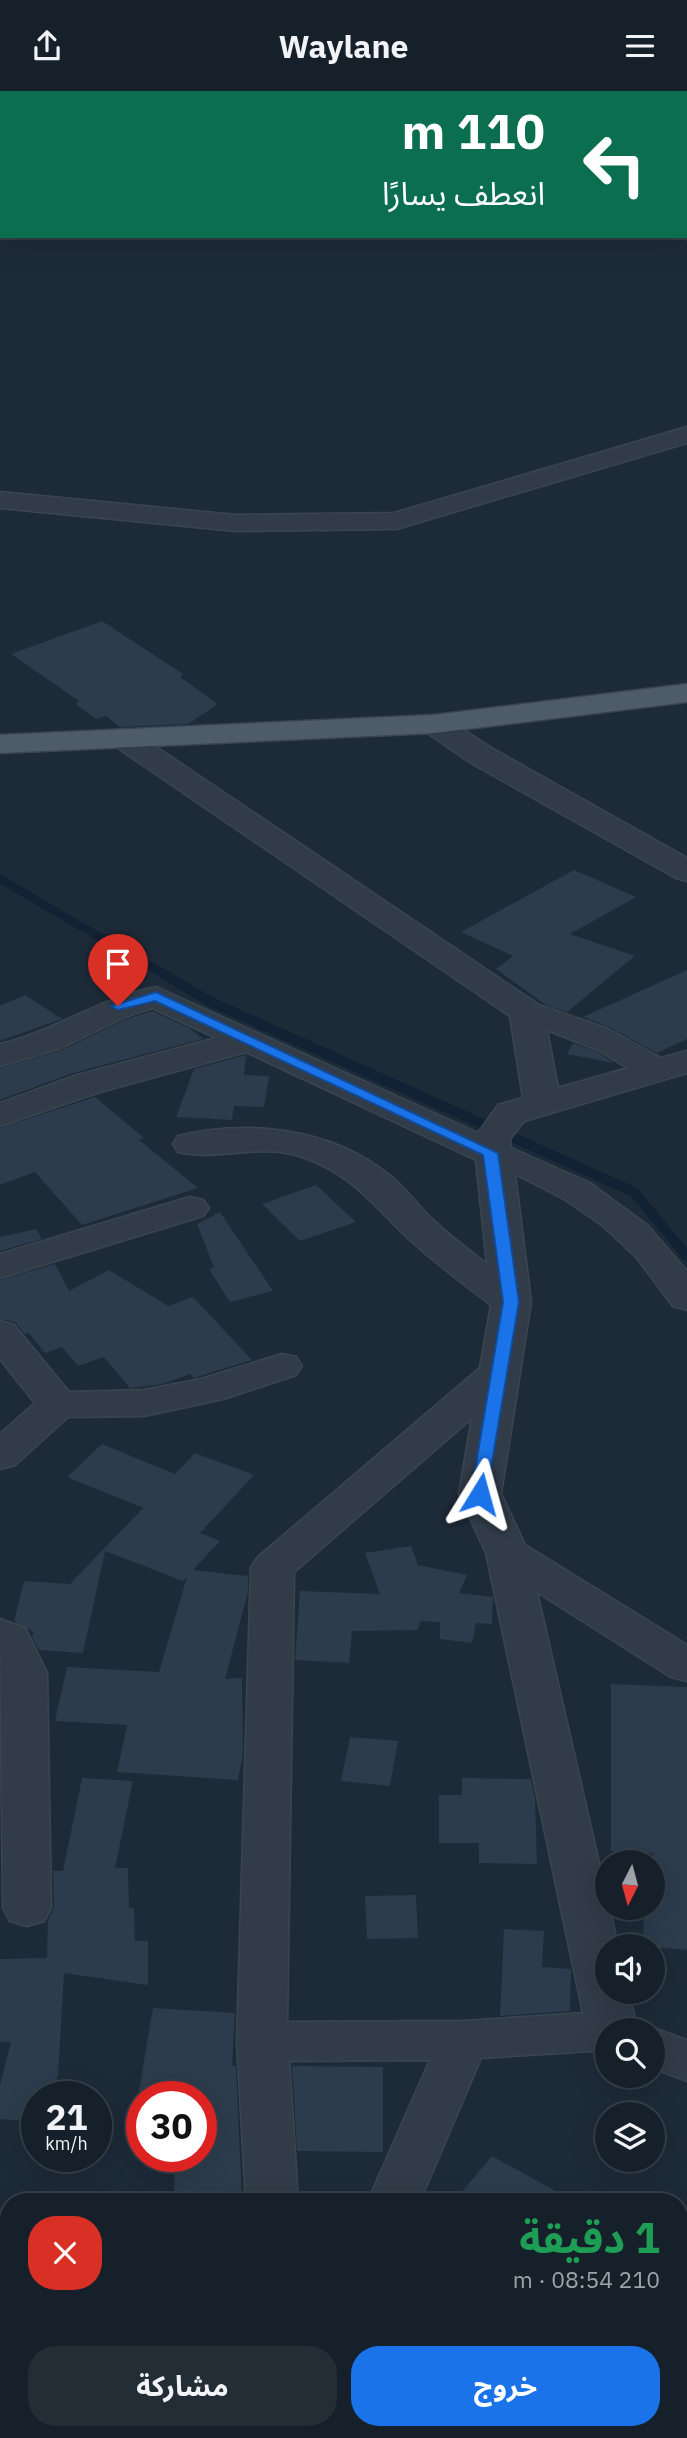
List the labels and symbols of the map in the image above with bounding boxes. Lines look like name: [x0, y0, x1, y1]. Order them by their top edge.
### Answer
pin: [88, 934, 148, 1006]
position arrow: [443, 1457, 517, 1531]
north arrow: [595, 1850, 665, 1920]
speed limit sign: 30: [126, 2081, 217, 2172]

